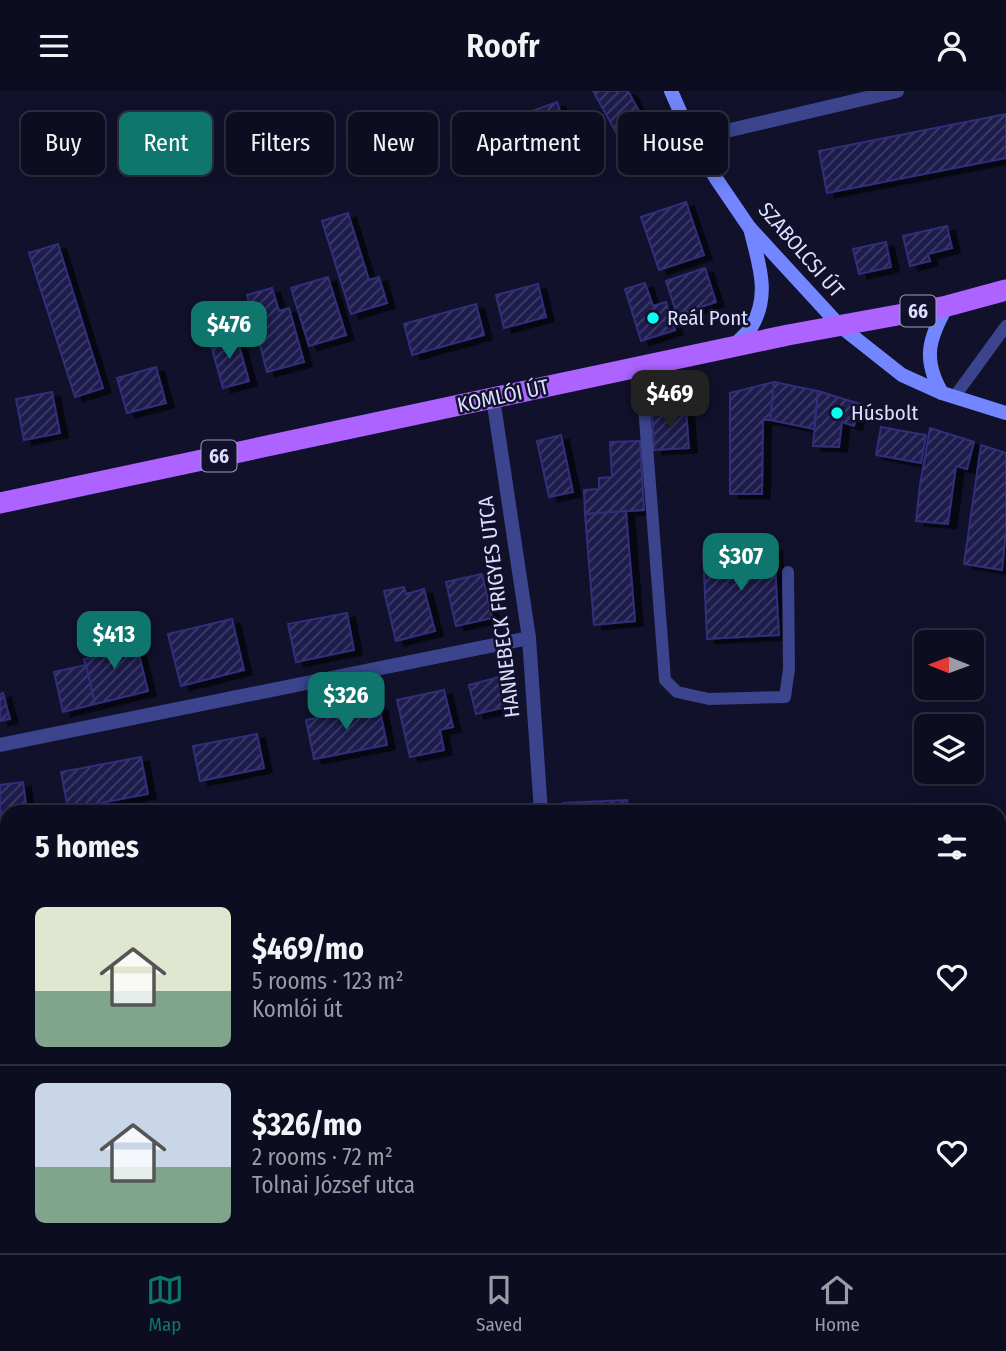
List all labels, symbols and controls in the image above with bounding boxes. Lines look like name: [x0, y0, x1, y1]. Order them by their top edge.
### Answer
icon: menu: [35, 27, 73, 65]
text: Roofr: [466, 27, 540, 65]
icon: person: [933, 27, 971, 65]
chip: Buy: [21, 112, 105, 175]
chip: Rent: [119, 112, 212, 175]
chip: Filters: [226, 112, 334, 175]
chip: New: [348, 112, 438, 175]
chip: Apartment: [452, 112, 604, 175]
chip: House: [618, 112, 728, 175]
street label: SZABOLCSI ÚT: [753, 197, 850, 303]
road number: 66: [900, 295, 936, 326]
pin: $476: [188, 301, 270, 361]
place label: Reál Pont: [667, 305, 748, 331]
text: $476: [207, 310, 251, 338]
marker: Reál Pont: [645, 310, 661, 326]
pin: $469: [629, 371, 711, 430]
street label: KOMLÓI ÚT: [455, 374, 551, 418]
text: $469: [647, 379, 693, 407]
place label: Húsbolt: [851, 400, 918, 426]
marker: Húsbolt: [829, 405, 845, 421]
road number: 66: [202, 441, 236, 471]
street label: HANNEBECK FRIGYES UTCA: [473, 495, 525, 719]
pin: $307: [700, 533, 782, 593]
text: $307: [719, 542, 763, 570]
pin: $413: [73, 611, 155, 671]
text: $413: [93, 620, 135, 648]
north arrow: [914, 630, 984, 700]
map controls: [914, 630, 984, 784]
pin: $326: [305, 673, 387, 732]
text: $326: [324, 681, 368, 709]
button: layers: [914, 714, 984, 784]
icon: filters: [933, 828, 971, 866]
text: 5 homes: [35, 829, 139, 865]
text: $469/mo: [252, 931, 364, 967]
icon: home: [91, 935, 175, 1019]
icon: heart: [933, 958, 971, 996]
text: 5 rooms · 123 m²: [252, 967, 403, 995]
text: Komlói út: [252, 995, 342, 1023]
text: $326/mo: [252, 1107, 362, 1143]
icon: home: [91, 1111, 175, 1195]
icon: heart: [933, 1134, 971, 1172]
text: 2 rooms · 72 m²: [252, 1143, 393, 1171]
text: Tolnai József utca: [252, 1171, 415, 1199]
tab: Map: [146, 1271, 184, 1336]
tab: Saved: [476, 1271, 522, 1336]
tab: Home: [814, 1271, 860, 1336]

